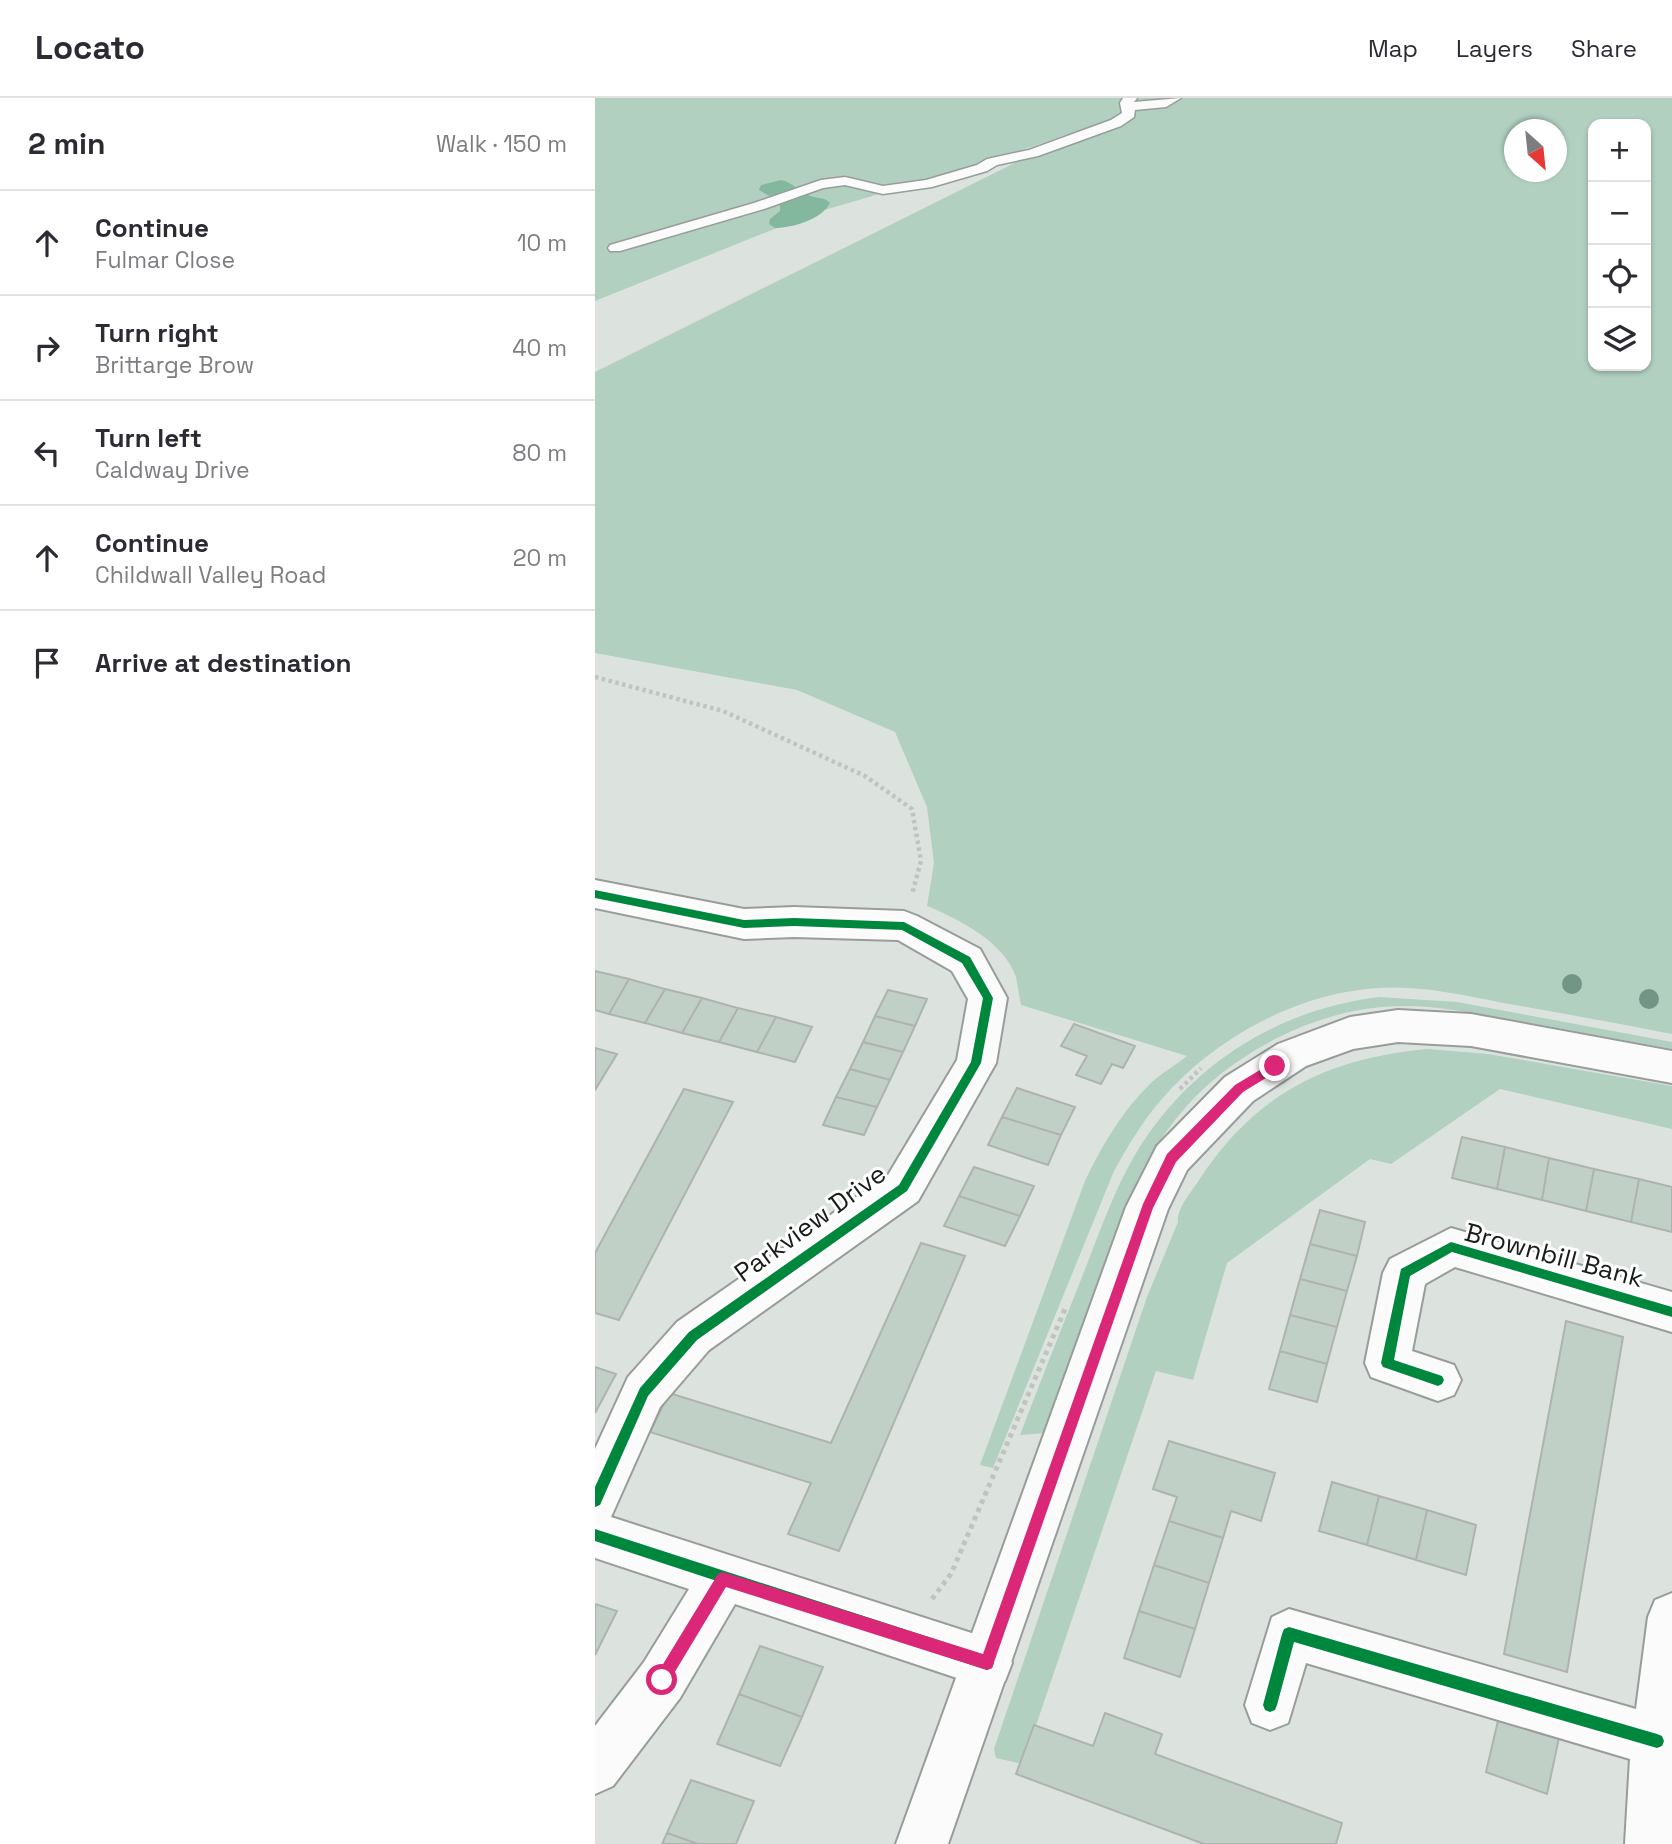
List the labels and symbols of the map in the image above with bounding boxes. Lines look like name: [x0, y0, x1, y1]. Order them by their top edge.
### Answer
north arrow: [1504, 119, 1567, 182]
route end: [1259, 1050, 1290, 1081]
street label: Parkview Drive: [727, 1157, 893, 1289]
street label: Brownbill Bank: [1461, 1215, 1647, 1295]
route start: [646, 1664, 677, 1695]

